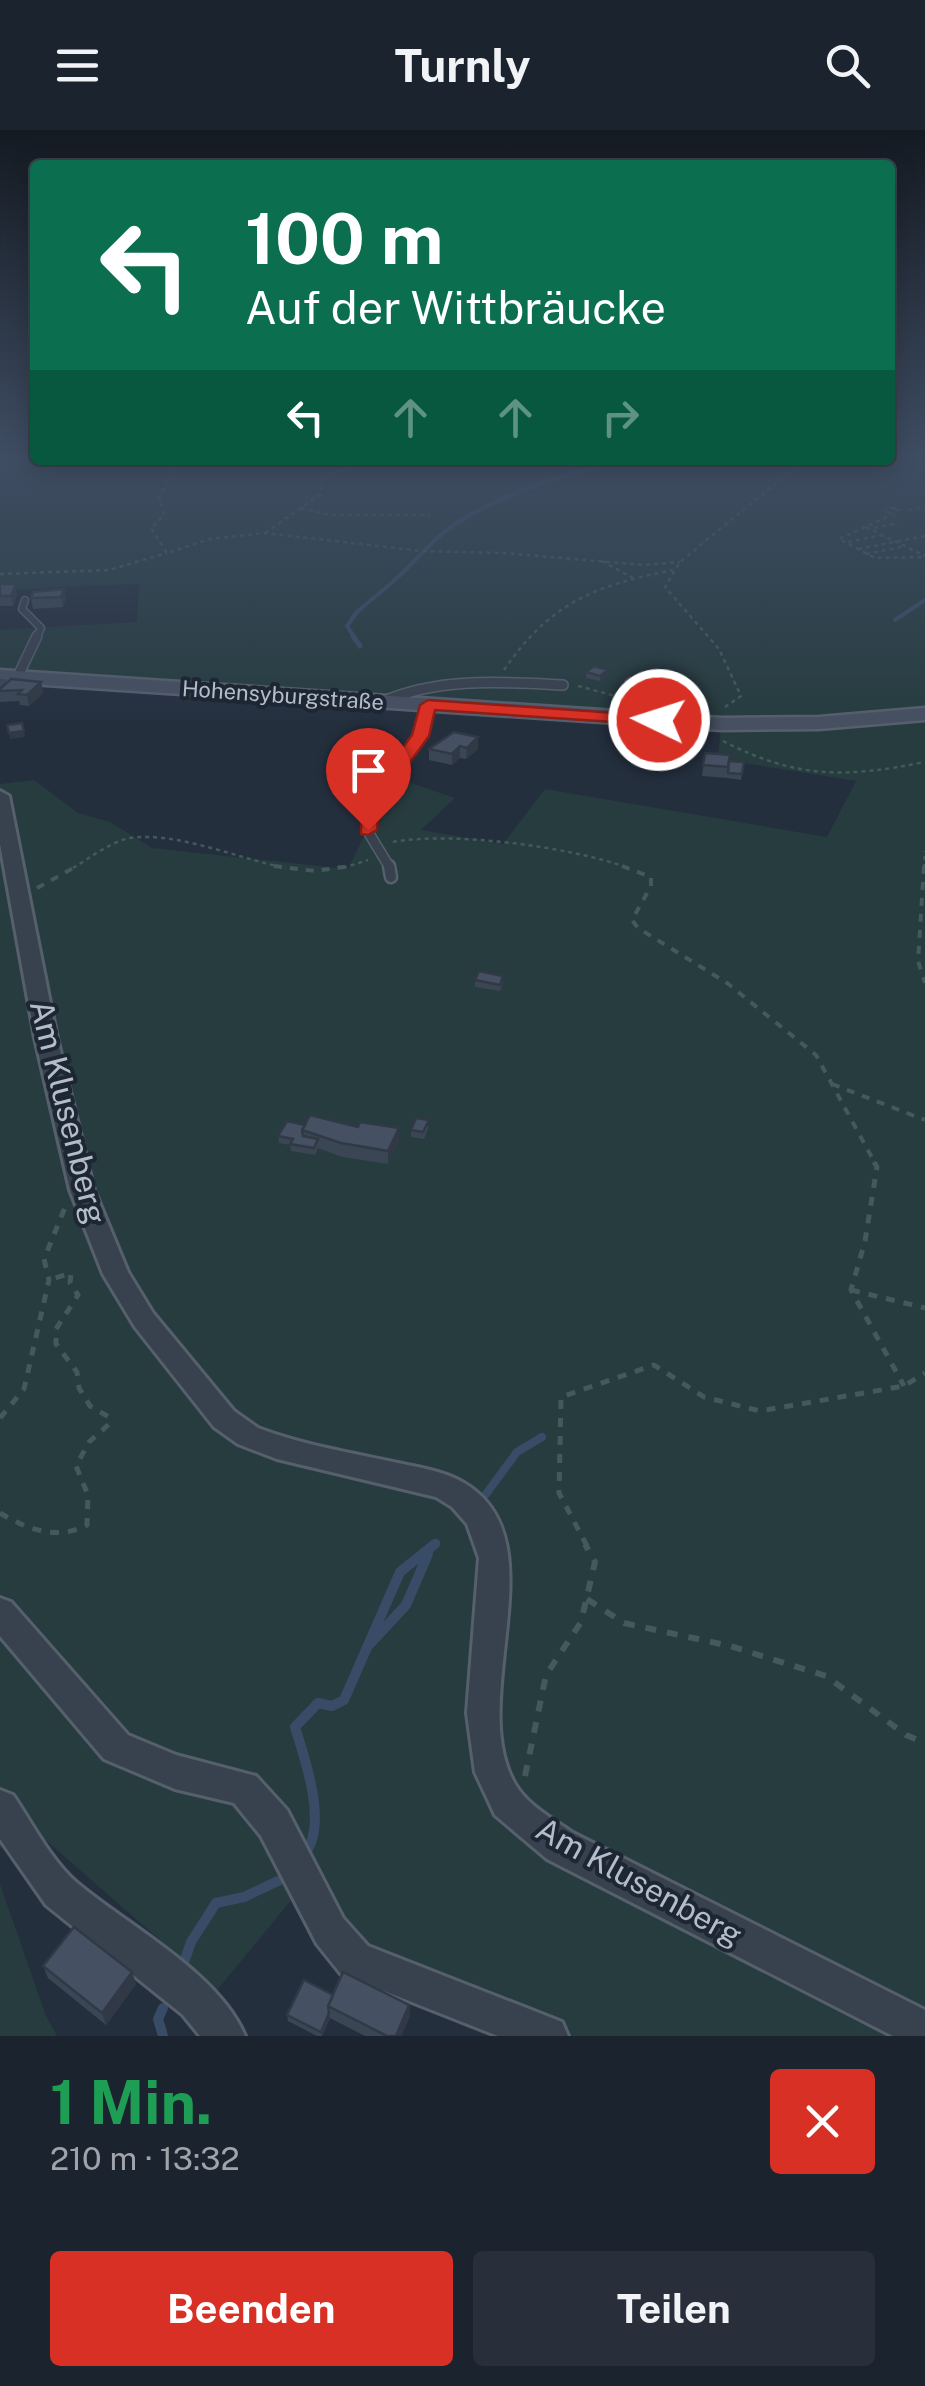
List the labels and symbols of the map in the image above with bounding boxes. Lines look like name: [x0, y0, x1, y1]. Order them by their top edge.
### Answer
position arrow: [607, 668, 711, 772]
street label: Hohensyburgstraße: [181, 675, 385, 715]
pin: [326, 728, 411, 831]
street label: Am Klusenberg: [23, 996, 114, 1228]
street label: Am Klusenberg: [530, 1810, 749, 1953]

